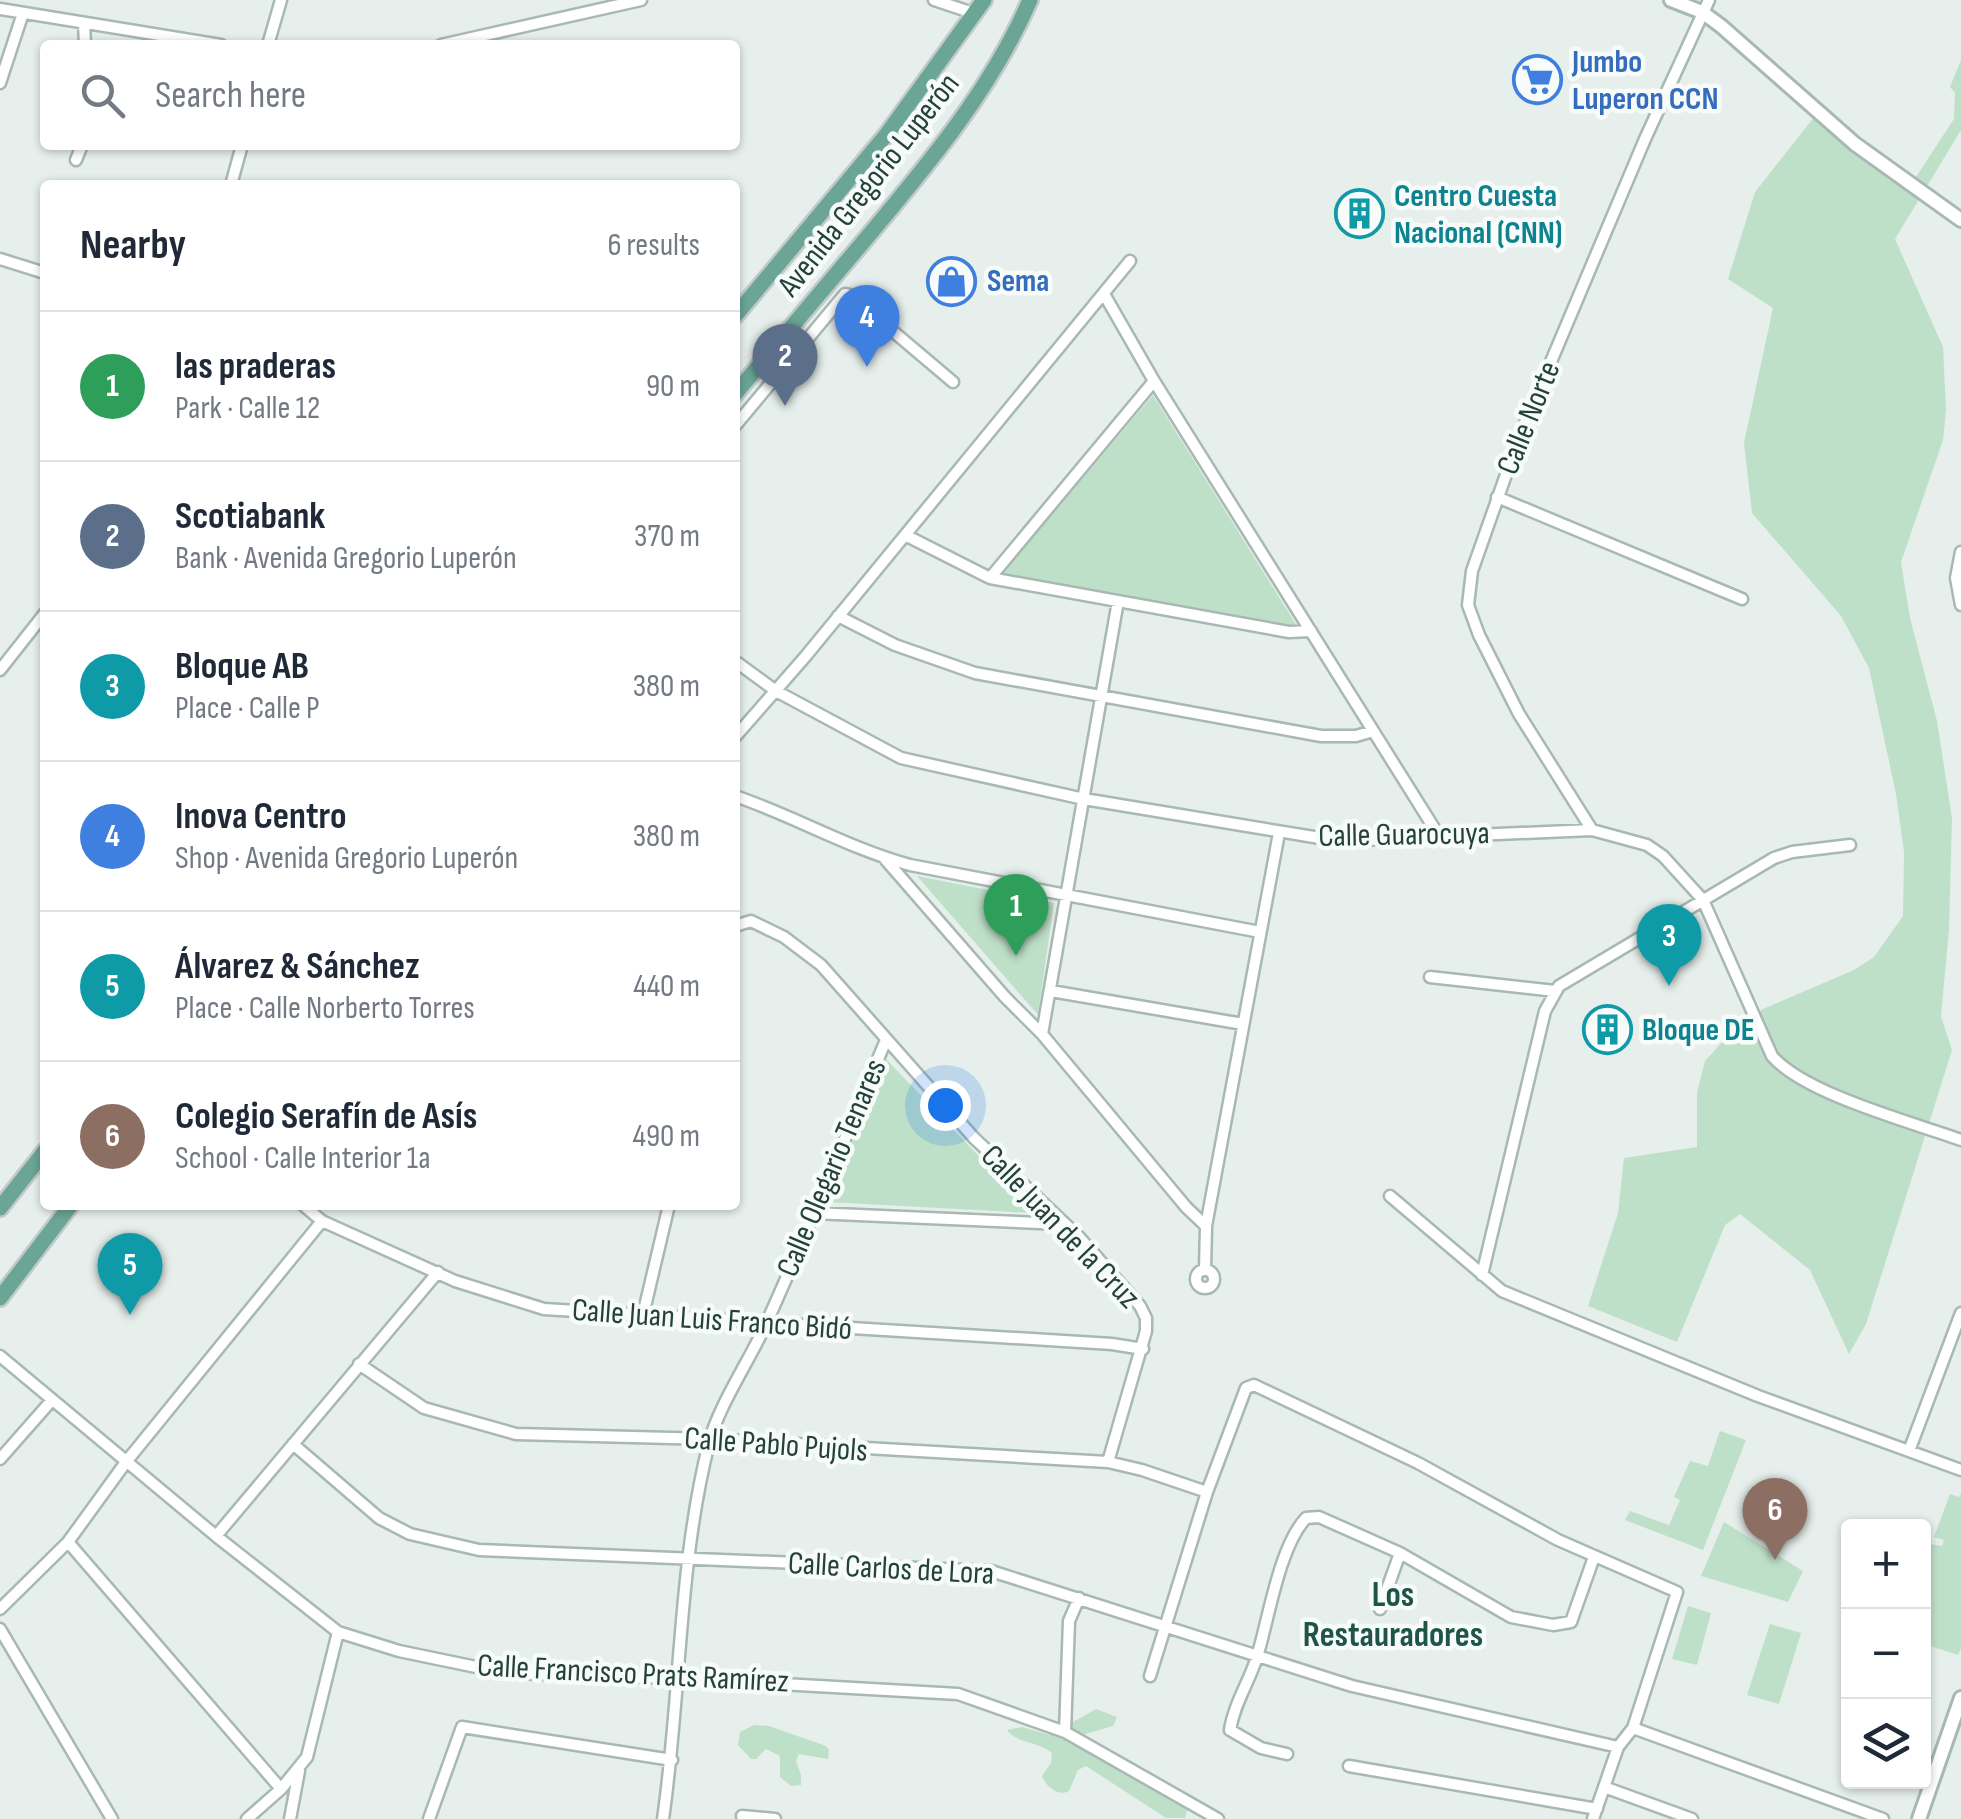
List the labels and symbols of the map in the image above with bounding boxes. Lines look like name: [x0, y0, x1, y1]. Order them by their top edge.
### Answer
place label: Jumbo Luperon CCN: [1571, 43, 1719, 119]
supermarket icon: Jumbo Luperon CCN: [1511, 54, 1563, 106]
street label: Avenida Gregorio Luperón: [769, 66, 968, 305]
place label: Centro Cuesta Nacional (CNN): [1394, 177, 1562, 253]
building icon: Centro Cuesta Nacional (CNN): [1333, 188, 1385, 240]
shop icon: Sema: [926, 255, 978, 307]
place label: Sema: [987, 262, 1049, 301]
pin: 4: [834, 284, 900, 367]
pin: 2: [752, 324, 818, 406]
street label: Calle Norte: [1489, 356, 1569, 480]
street label: Calle Guarocuya: [1318, 814, 1490, 856]
pin: 1: [984, 874, 1048, 956]
pin: 3: [1636, 904, 1702, 986]
building icon: Bloque DE: [1581, 1004, 1633, 1056]
place label: Bloque DE: [1642, 1011, 1755, 1050]
street label: Calle Olegario Tenares: [769, 1053, 895, 1283]
your location: [920, 1080, 971, 1131]
street label: Calle Juan de la Cruz: [972, 1137, 1148, 1317]
pin: 5: [98, 1232, 162, 1315]
street label: Calle Juan Luis Franco Bidó: [571, 1291, 853, 1349]
street label: Calle Pablo Pujols: [683, 1419, 869, 1471]
pin: 6: [1742, 1478, 1808, 1560]
street label: Calle Carlos de Lora: [787, 1544, 995, 1594]
district label: Los Restauradores: [1303, 1574, 1483, 1657]
street label: Calle Francisco Prats Ramírez: [476, 1646, 790, 1702]

